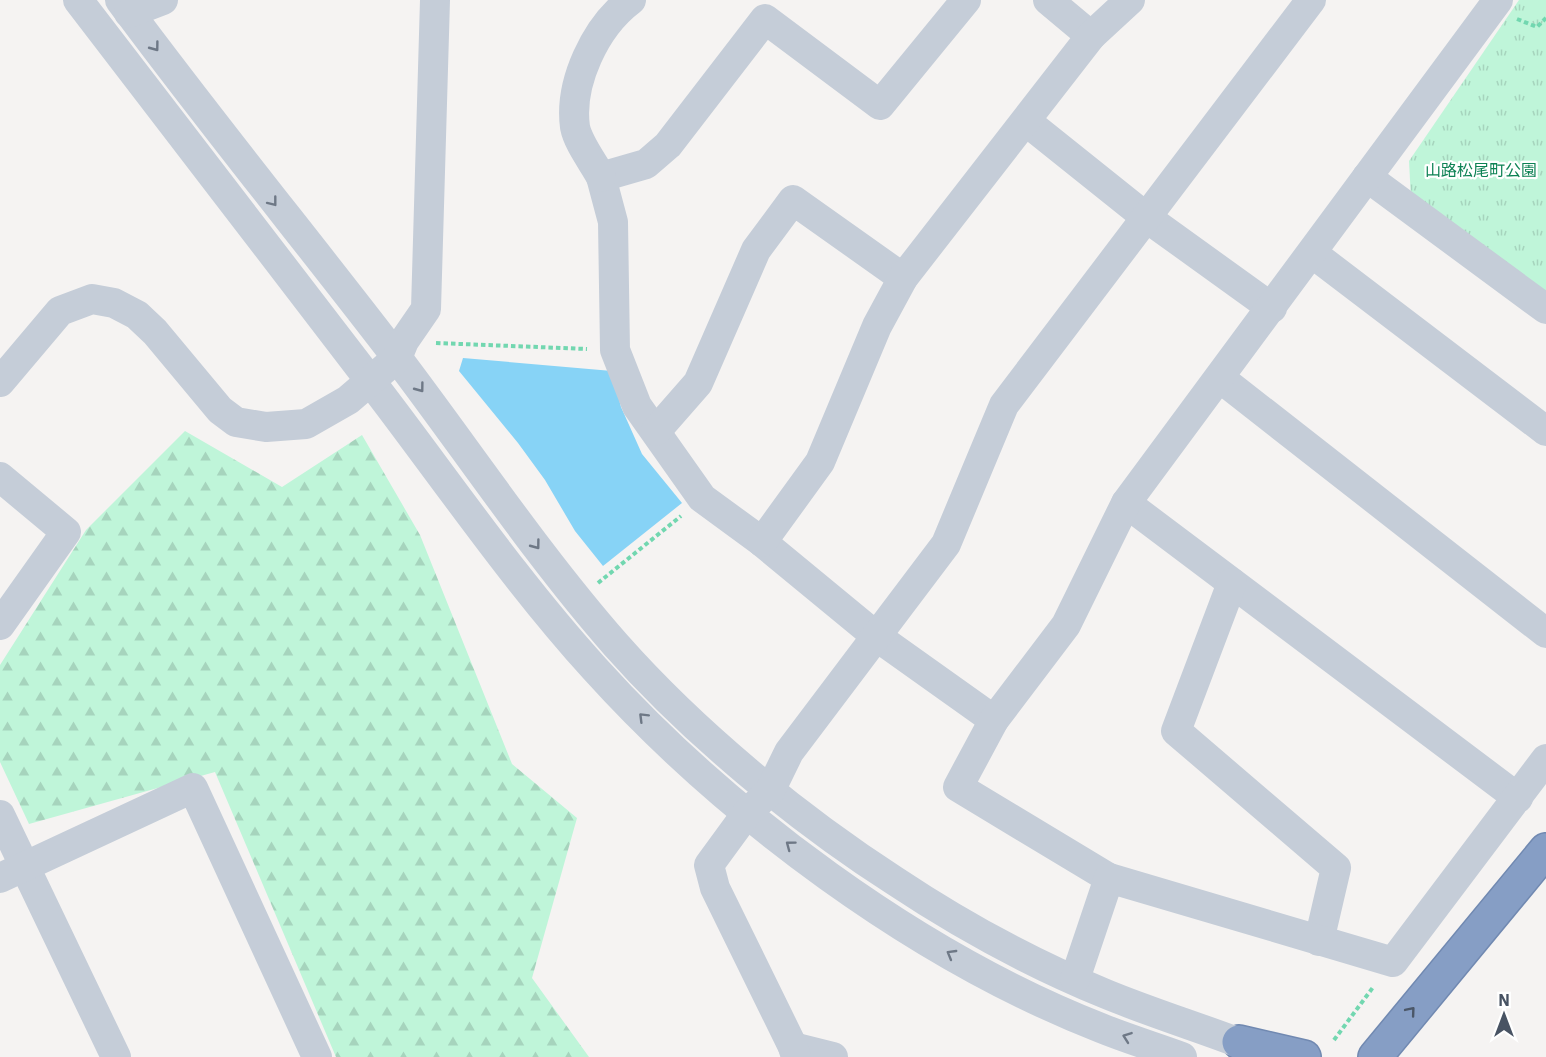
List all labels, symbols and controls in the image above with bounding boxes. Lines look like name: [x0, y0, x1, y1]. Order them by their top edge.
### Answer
one-way arrow: [148, 40, 159, 51]
park label: 山路松尾町公園: [1425, 160, 1537, 180]
one-way arrow: [266, 195, 277, 206]
one-way arrow: [412, 382, 423, 393]
one-way arrow: [528, 538, 539, 549]
one-way arrow: [639, 714, 650, 725]
one-way arrow: [785, 841, 796, 852]
one-way arrow: [947, 950, 957, 961]
north arrow: [1474, 985, 1534, 1045]
text: N: [1498, 990, 1510, 1010]
one-way arrow: [1404, 1007, 1415, 1018]
one-way arrow: [1122, 1032, 1133, 1045]

